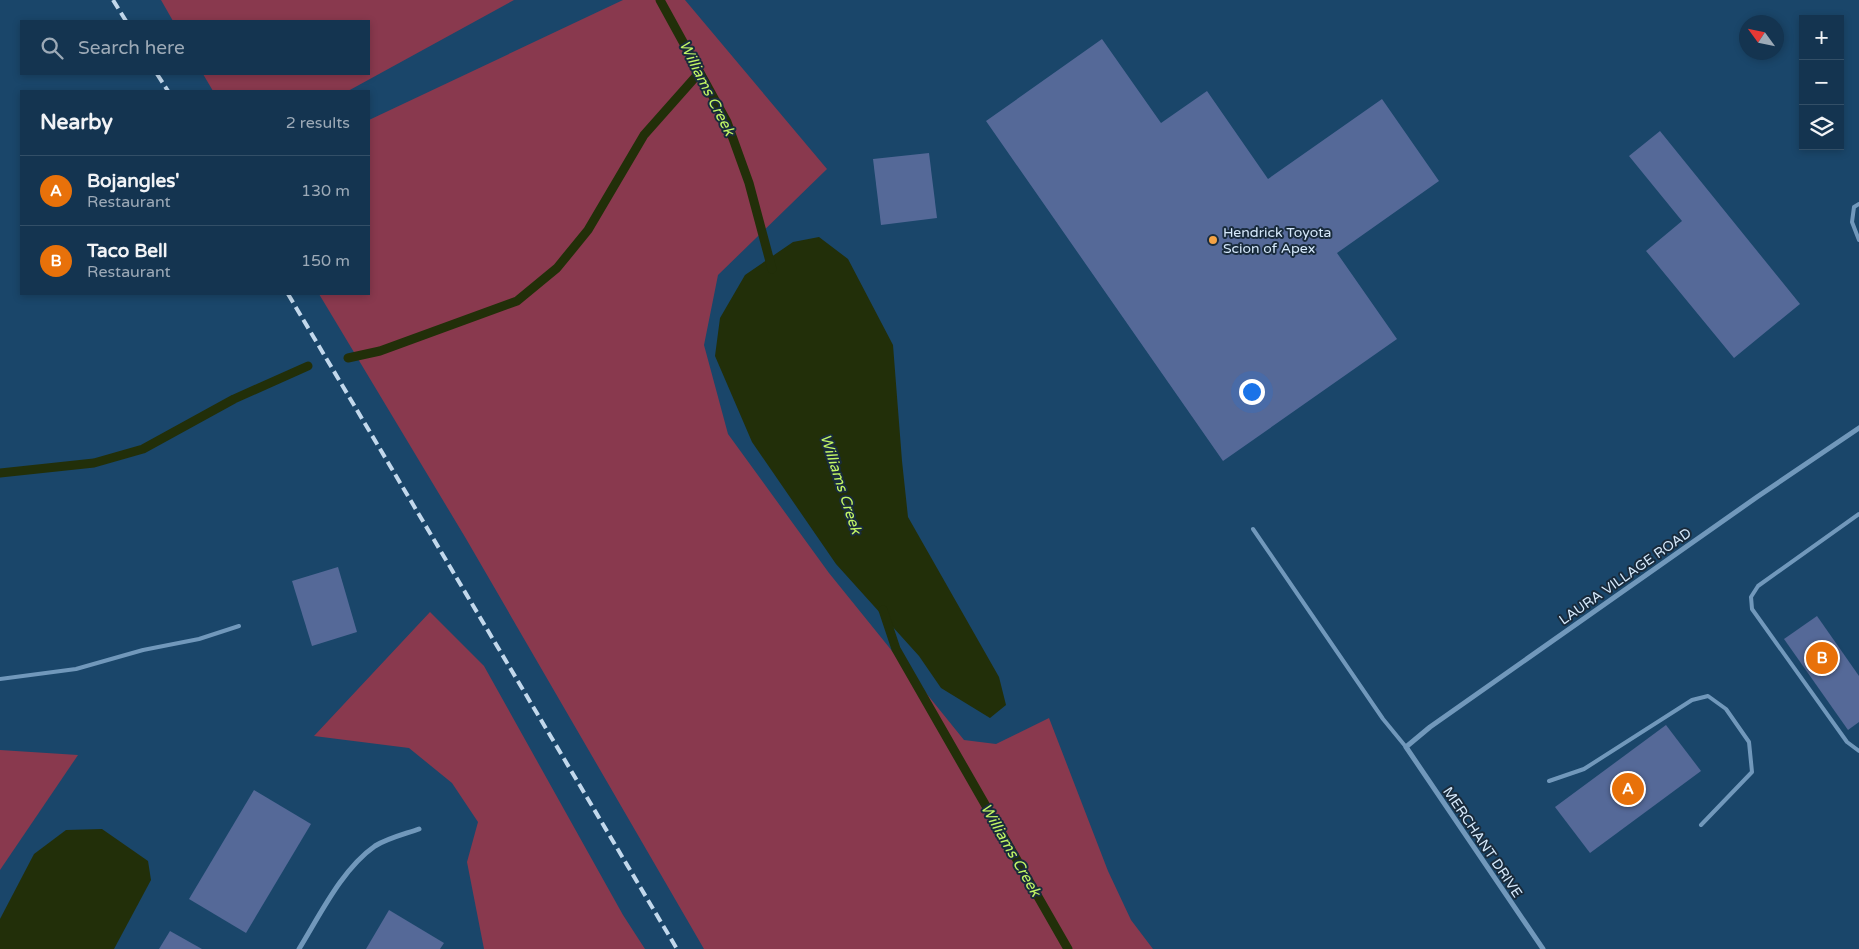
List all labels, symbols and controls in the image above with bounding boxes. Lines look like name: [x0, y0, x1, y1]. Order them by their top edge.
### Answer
north arrow: [1739, 15, 1784, 60]
map controls: [1799, 15, 1844, 150]
button: +: [1799, 15, 1844, 60]
search box: [20, 20, 370, 75]
icon: search: [38, 34, 66, 62]
text: Search here: [78, 37, 185, 59]
water label: Williams Creek: [675, 37, 740, 140]
button: −: [1799, 60, 1844, 105]
button: layers: [1799, 105, 1844, 150]
text: Nearby: [40, 110, 113, 135]
text: 2 results: [286, 113, 350, 133]
text: Bojangles': [87, 170, 180, 192]
text: A: [50, 181, 62, 201]
text: 130 m: [301, 181, 350, 201]
text: Restaurant: [87, 192, 171, 212]
place label: Hendrick Toyota Scion of Apex: [1223, 224, 1331, 257]
marker: Hendrick Toyota Scion of Apex: [1207, 234, 1219, 246]
text: Taco Bell: [87, 240, 168, 262]
text: B: [50, 251, 62, 271]
text: 150 m: [301, 251, 350, 271]
text: Restaurant: [87, 262, 171, 282]
your location: [1239, 379, 1265, 405]
water label: Williams Creek: [816, 432, 866, 538]
street label: LAURA VILLAGE ROAD: [1556, 524, 1695, 629]
pin: B: [1806, 639, 1838, 677]
pin: A: [1612, 770, 1644, 808]
street label: MERCHANT DRIVE: [1439, 784, 1526, 901]
water label: Williams Creek: [977, 800, 1046, 901]

